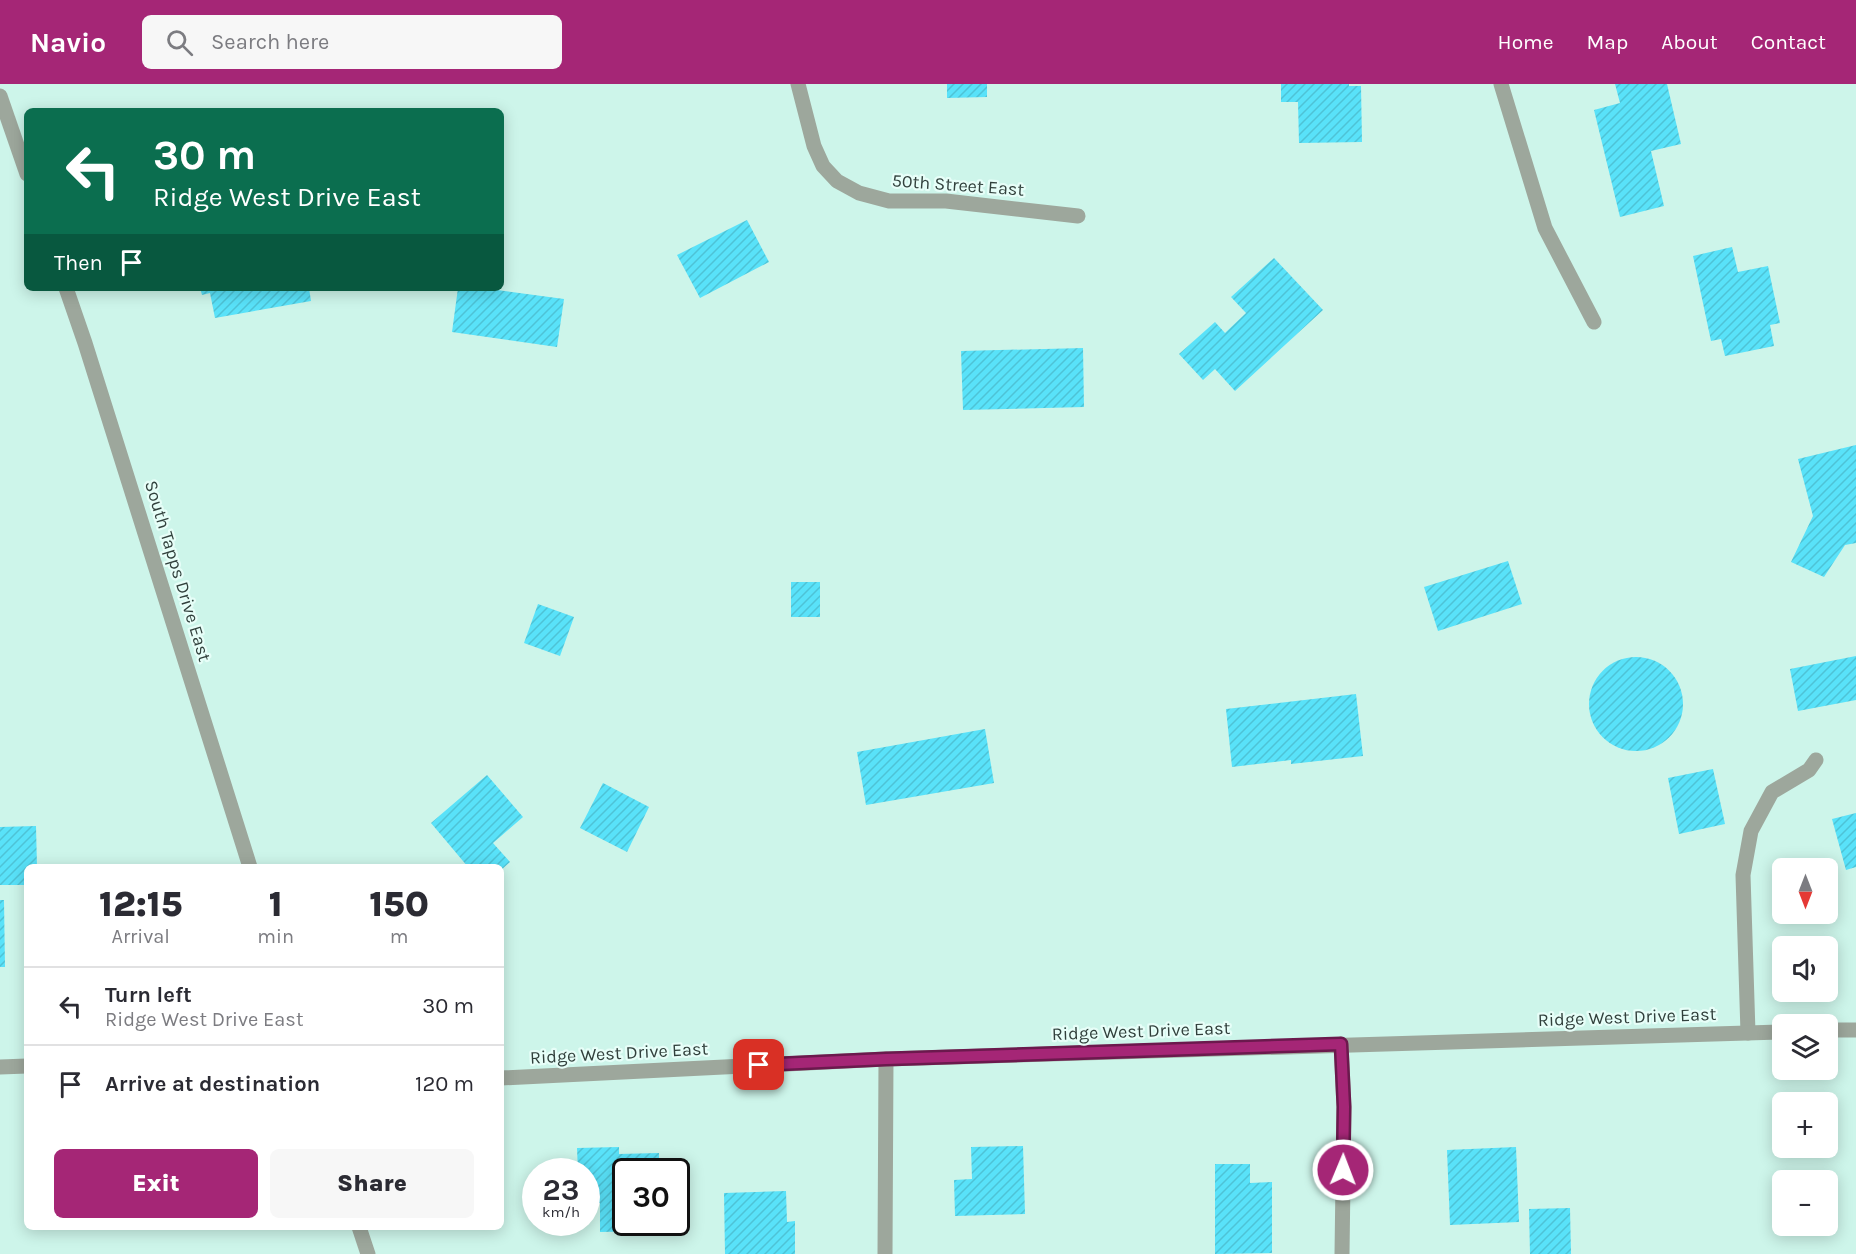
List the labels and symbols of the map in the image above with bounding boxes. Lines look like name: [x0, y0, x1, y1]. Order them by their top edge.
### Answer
street label: 50th Street East: [891, 169, 1025, 201]
street label: South Tapps Drive East: [140, 478, 216, 664]
north arrow: [1772, 858, 1838, 924]
street label: Ridge West Drive East: [1537, 1003, 1717, 1031]
street label: Ridge West Drive East: [1051, 1017, 1231, 1045]
street label: Ridge West Drive East: [529, 1037, 709, 1069]
pin: [733, 1039, 784, 1090]
position arrow: [1311, 1138, 1375, 1202]
speed limit sign: 30: [612, 1158, 690, 1236]

